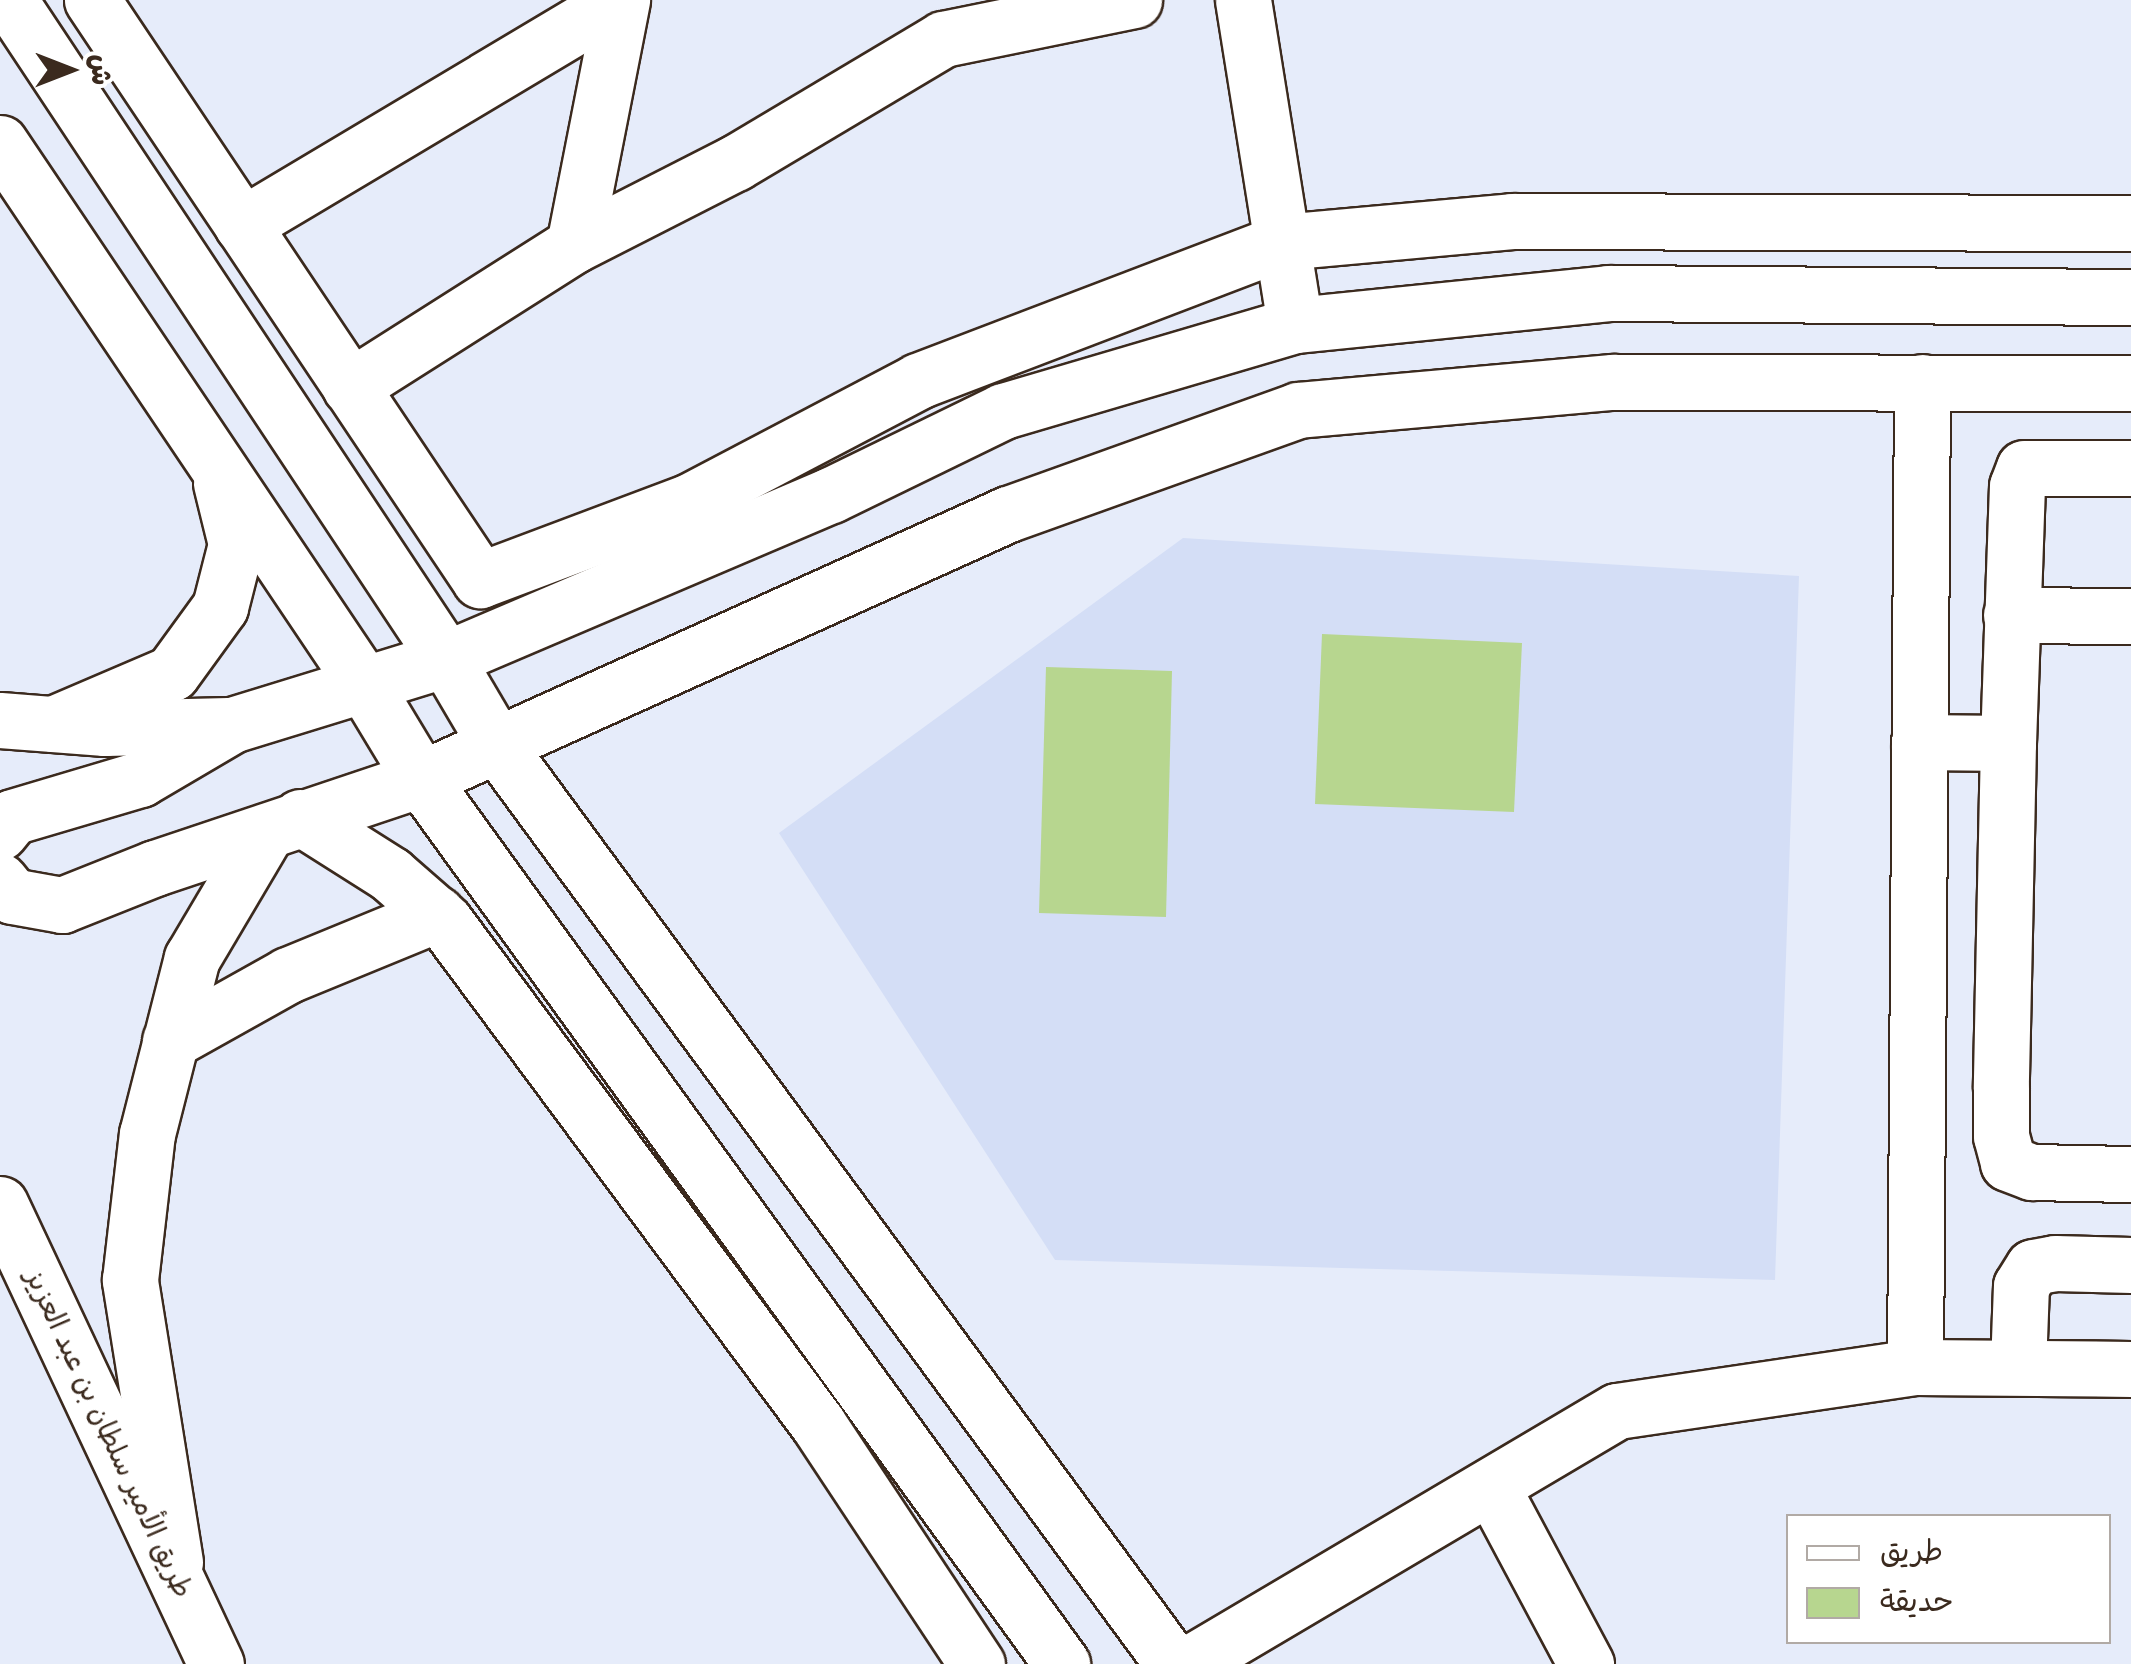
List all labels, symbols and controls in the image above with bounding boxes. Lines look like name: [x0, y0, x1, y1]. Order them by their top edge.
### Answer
north arrow: [20, 20, 120, 120]
text: ش: [84, 55, 117, 85]
street label: طريق الأمير سلطان بن عبد العزيز: [17, 1264, 199, 1604]
legend: [1786, 1514, 2111, 1644]
text: طريق: [1880, 1534, 1943, 1570]
text: حديقة: [1880, 1584, 1954, 1620]

